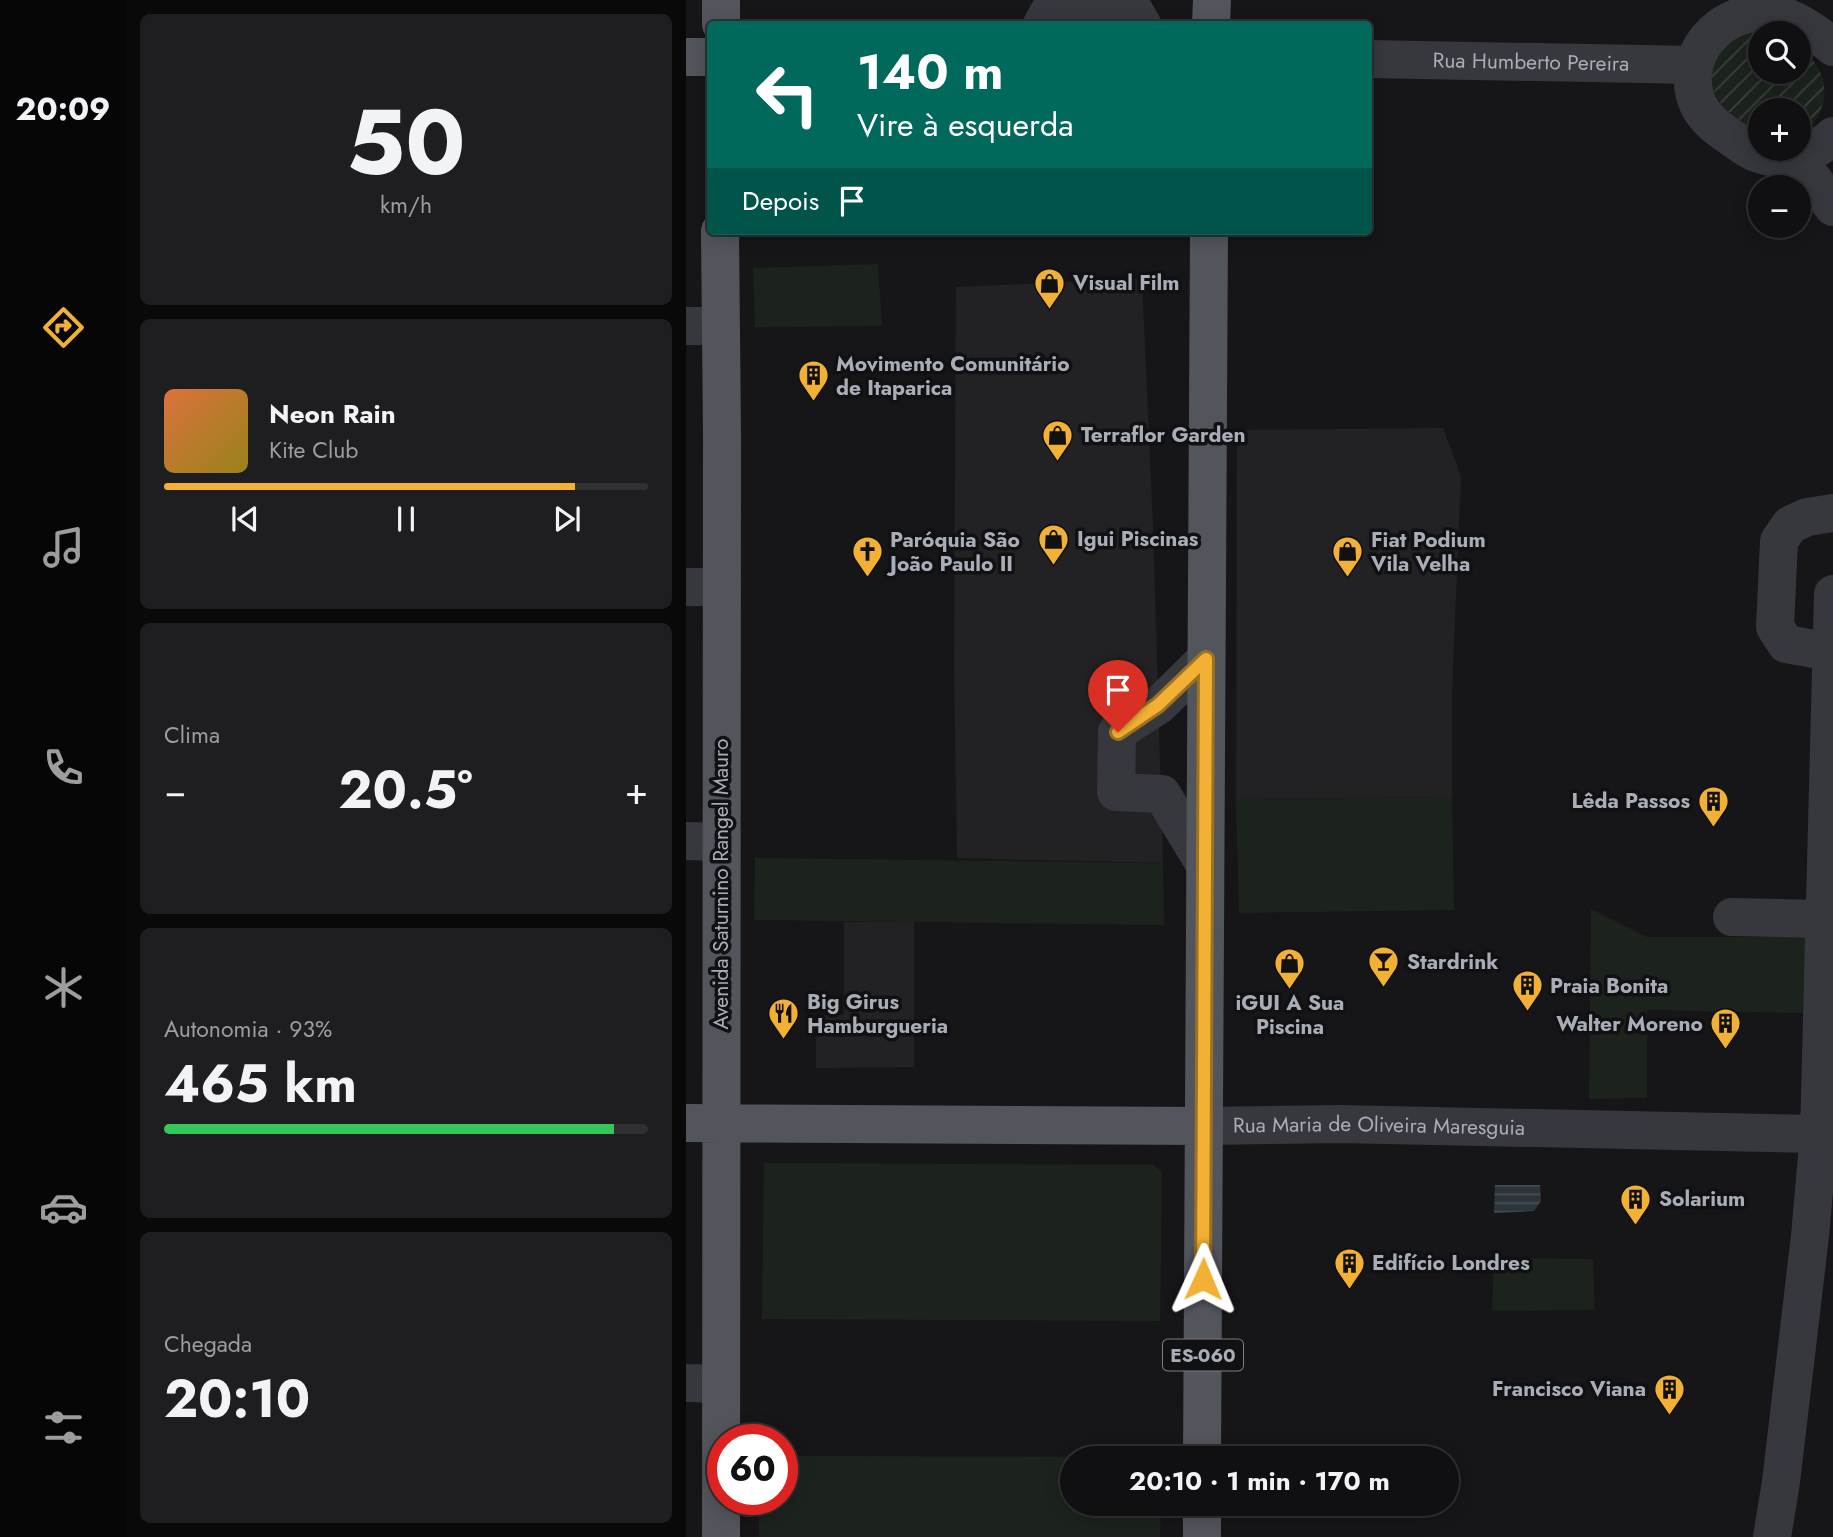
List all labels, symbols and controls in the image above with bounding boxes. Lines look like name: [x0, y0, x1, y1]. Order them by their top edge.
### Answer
map controls: [1748, 21, 1811, 238]
button: search: [1748, 21, 1811, 84]
text: 140 m: [857, 37, 1003, 107]
street label: Rua Humberto Pereira: [1432, 45, 1630, 79]
icon: left: [742, 49, 833, 140]
text: 50: [347, 77, 465, 208]
text: 20:09: [15, 86, 111, 132]
button: +: [1748, 98, 1811, 161]
text: Vire à esquerda: [857, 102, 1074, 148]
button: −: [1748, 175, 1811, 238]
text: Depois: [742, 182, 819, 220]
icon: arrive: [833, 182, 871, 220]
text: km/h: [380, 188, 432, 222]
shop icon: Visual Film: [1033, 266, 1067, 310]
place label: Visual Film: [1072, 268, 1179, 298]
icon: directions: [39, 303, 88, 352]
place label: Movimento Comunitário de Itaparica: [836, 349, 1070, 403]
building icon: Movimento Comunitário de Itaparica: [796, 359, 830, 403]
text: Neon Rain: [269, 395, 396, 433]
shop icon: Terraflor Garden: [1041, 418, 1075, 462]
place label: Terraflor Garden: [1081, 420, 1246, 450]
text: Kite Club: [269, 433, 358, 467]
icon: previous: [226, 500, 264, 538]
icon: pause: [387, 500, 425, 538]
icon: next: [548, 500, 586, 538]
shop icon: Igui Piscinas: [1037, 522, 1071, 566]
icon: music: [39, 523, 88, 572]
place label: Igui Piscinas: [1077, 524, 1199, 554]
place label: Paróquia São João Paulo II: [886, 525, 1020, 579]
place label: Fiat Podium Vila Velha: [1370, 525, 1486, 579]
church icon: Paróquia São João Paulo II: [850, 535, 884, 579]
shop icon: Fiat Podium Vila Velha: [1331, 535, 1365, 579]
pin: [1088, 660, 1148, 732]
icon: arrive: [1099, 671, 1137, 709]
text: Clima: [164, 718, 220, 752]
street label: Avenida Saturnino Rangel Mauro: [706, 739, 736, 1029]
icon: phone: [39, 743, 88, 792]
text: 20.5°: [338, 752, 473, 828]
text: −: [164, 763, 186, 818]
text: +: [625, 763, 648, 818]
building icon: Lêda Passos: [1696, 784, 1730, 828]
place label: Lêda Passos: [1571, 786, 1690, 816]
bar icon: Stardrink: [1367, 945, 1401, 989]
shop icon: iGUI A Sua Piscina: [1273, 946, 1307, 990]
place label: Stardrink: [1407, 947, 1498, 977]
icon: climate: [39, 963, 88, 1012]
building icon: Praia Bonita: [1510, 969, 1544, 1013]
place label: Praia Bonita: [1550, 971, 1668, 1001]
place label: Big Girus Hamburgueria: [807, 987, 948, 1041]
place label: iGUI A Sua Piscina: [1236, 988, 1344, 1042]
restaurant icon: Big Girus Hamburgueria: [767, 997, 801, 1041]
building icon: Walter Moreno: [1709, 1007, 1743, 1051]
place label: Walter Moreno: [1556, 1009, 1703, 1039]
text: Autonomia · 93%: [164, 1012, 332, 1046]
text: 465 km: [164, 1046, 357, 1122]
street label: Rua Maria de Oliveira Maresguia: [1233, 1109, 1525, 1143]
building icon: Solarium: [1619, 1182, 1653, 1226]
icon: car: [39, 1183, 88, 1232]
place label: Solarium: [1659, 1184, 1745, 1214]
position arrow: [1166, 1242, 1240, 1316]
building icon: Edifício Londres: [1332, 1246, 1366, 1290]
place label: Edifício Londres: [1372, 1248, 1530, 1278]
text: Chegada: [164, 1327, 252, 1361]
road number: ES-060: [1163, 1340, 1243, 1371]
text: 20:10: [164, 1361, 310, 1437]
building icon: Francisco Viana: [1652, 1372, 1686, 1416]
place label: Francisco Viana: [1492, 1374, 1646, 1404]
icon: filters: [39, 1403, 88, 1452]
speed limit sign: 60: [707, 1424, 798, 1515]
text: 20:10 · 1 min · 170 m: [1129, 1462, 1390, 1500]

